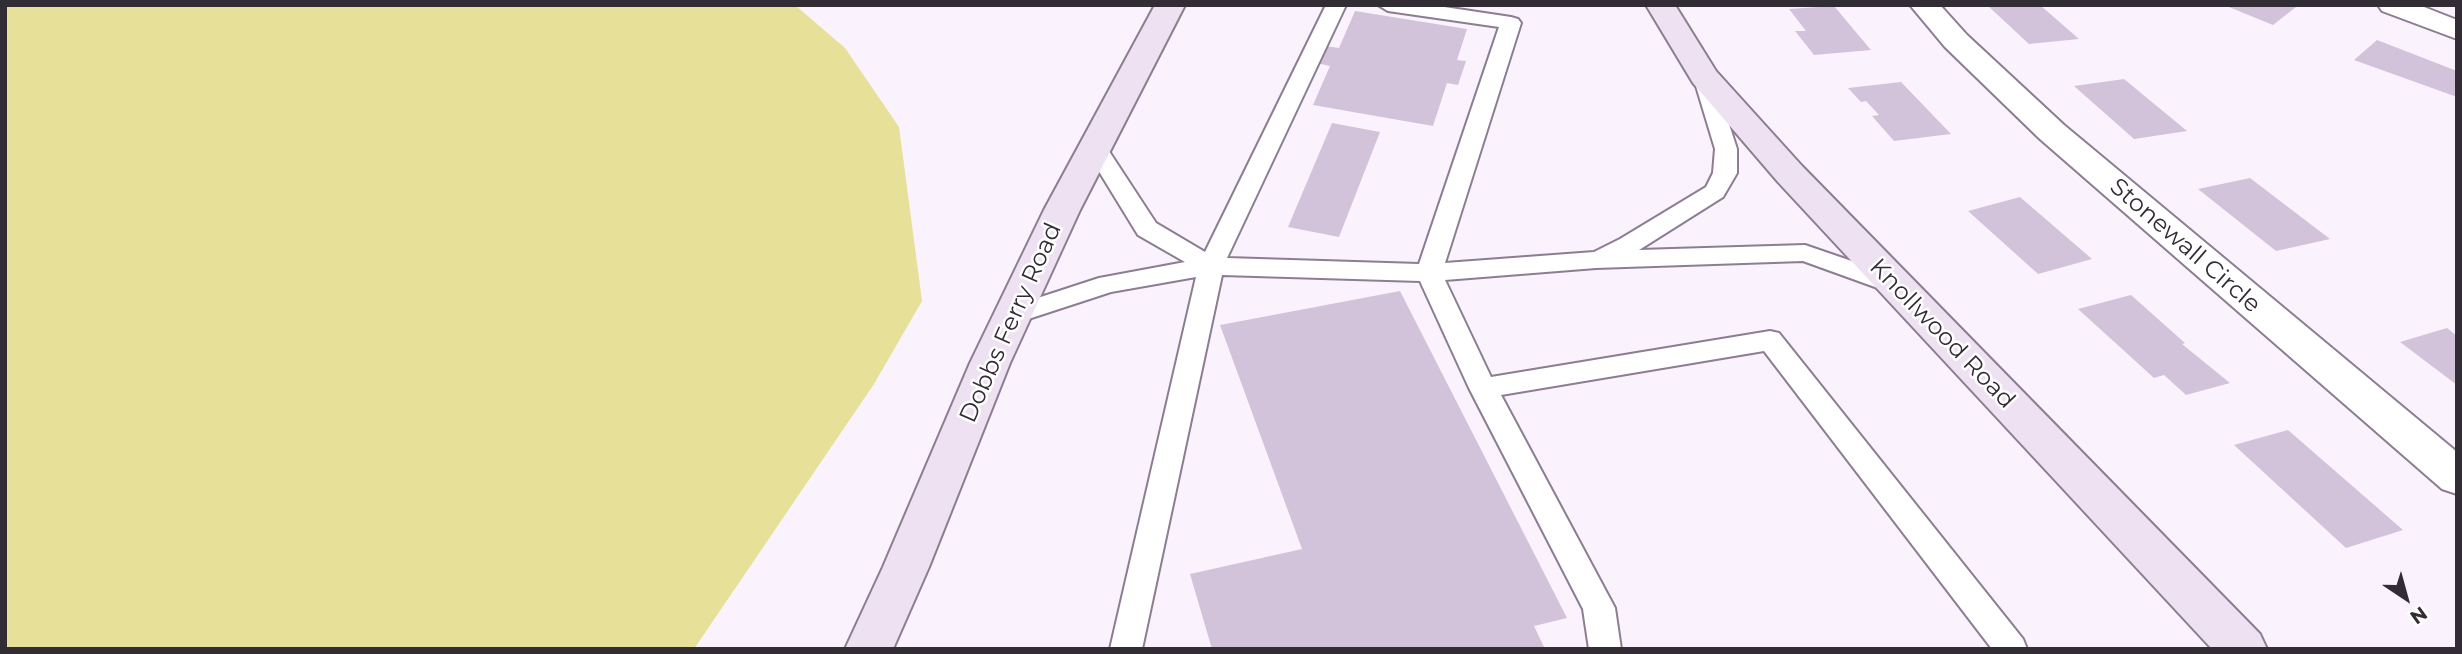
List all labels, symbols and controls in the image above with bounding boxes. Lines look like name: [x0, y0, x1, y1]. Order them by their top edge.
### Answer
street label: Stonewall Circle: [2104, 173, 2266, 319]
street label: Dobbs Ferry Road: [954, 219, 1068, 427]
street label: Knollwood Road: [1863, 253, 2021, 415]
north arrow: [2371, 563, 2441, 633]
text: N: [2406, 602, 2432, 629]

